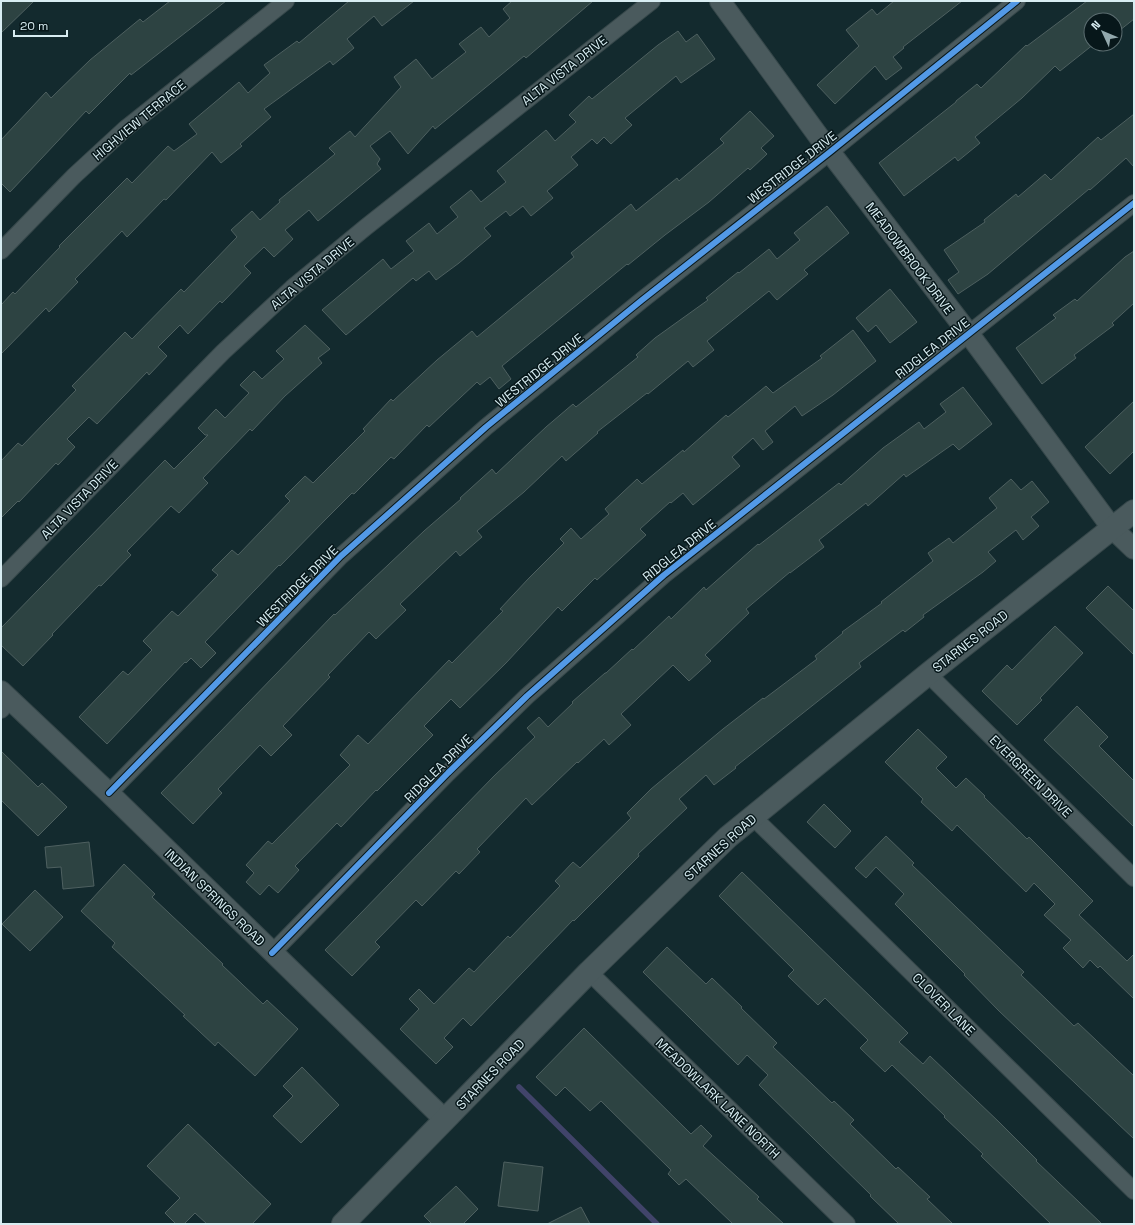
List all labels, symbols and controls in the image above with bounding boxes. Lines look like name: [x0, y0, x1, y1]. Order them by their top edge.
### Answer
scale bar: [14, 12, 67, 38]
north arrow: [1083, 12, 1123, 52]
text: 20 m: [20, 18, 48, 34]
text: N: [1088, 18, 1103, 33]
street label: ALTA VISTA DRIVE: [518, 32, 611, 109]
street label: HIGHVIEW TERRACE: [89, 76, 189, 164]
street label: WESTRIDGE DRIVE: [744, 127, 840, 207]
street label: MEADOWBROOK DRIVE: [862, 199, 957, 318]
street label: ALTA VISTA DRIVE: [267, 233, 358, 313]
street label: RIDGLEA DRIVE: [892, 314, 973, 383]
street label: WESTRIDGE DRIVE: [492, 330, 587, 411]
street label: ALTA VISTA DRIVE: [37, 456, 122, 543]
street label: RIDGLEA DRIVE: [639, 516, 720, 585]
street label: WESTRIDGE DRIVE: [253, 542, 342, 631]
street label: STARNES ROAD: [929, 607, 1012, 676]
street label: RIDGLEA DRIVE: [401, 731, 476, 806]
street label: EVERGREEN DRIVE: [986, 732, 1075, 821]
street label: STARNES ROAD: [681, 810, 760, 884]
street label: INDIAN SPRINGS ROAD: [161, 845, 268, 950]
street label: CLOVER LANE: [909, 969, 979, 1039]
street label: MEADOWLARK LANE NORTH: [652, 1034, 783, 1162]
street label: STARNES ROAD: [452, 1036, 528, 1113]

